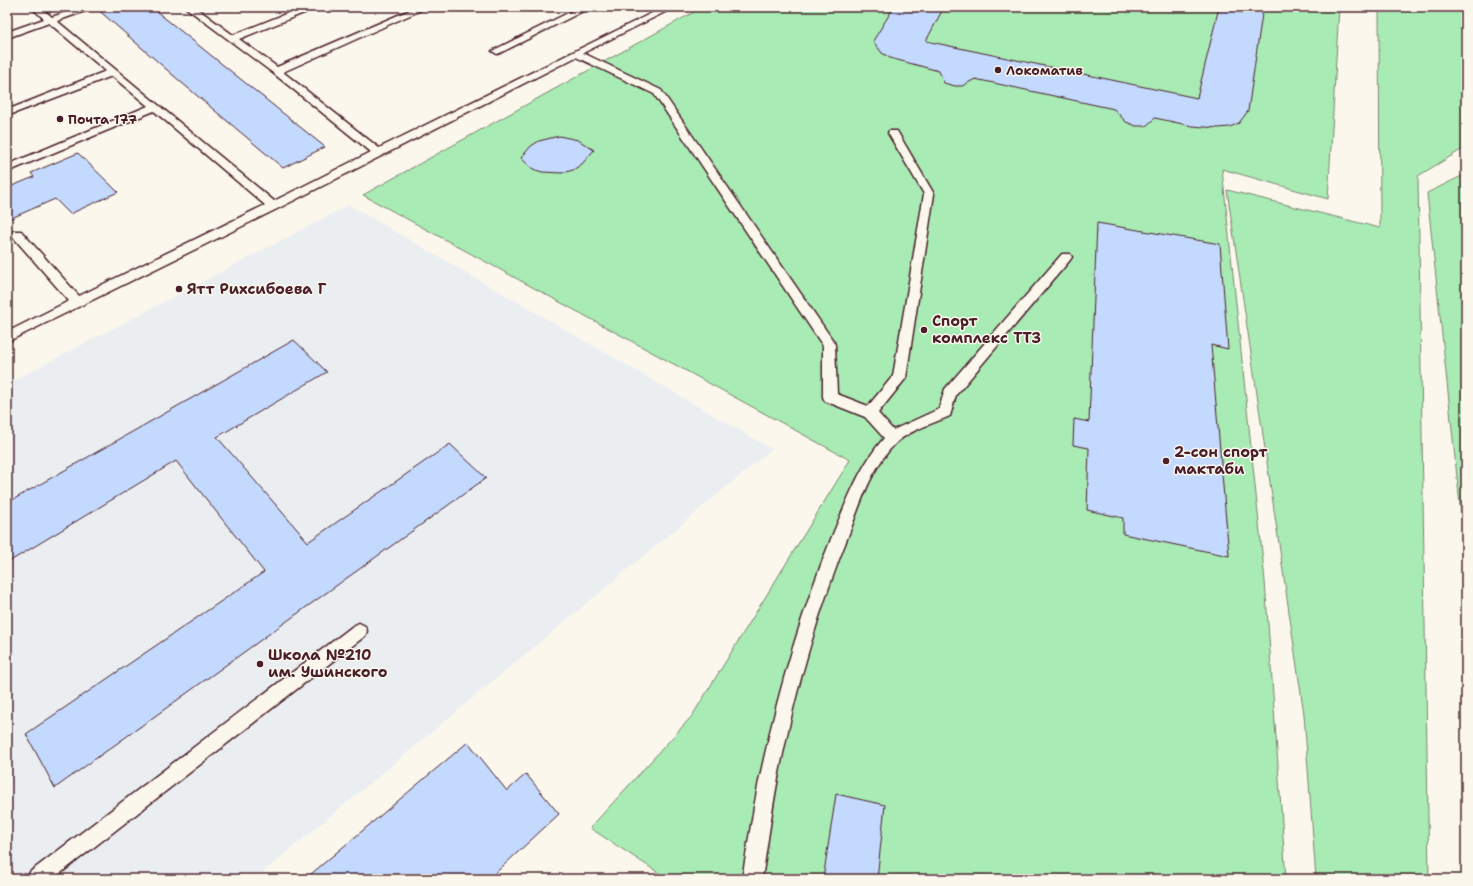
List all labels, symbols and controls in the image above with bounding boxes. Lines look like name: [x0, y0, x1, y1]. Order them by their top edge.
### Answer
place label: Локоматив: [1006, 62, 1083, 79]
marker: Локоматив: [993, 65, 1003, 75]
place label: Почта 177: [68, 111, 137, 128]
marker: Почта 177: [55, 114, 65, 124]
place label: Ятт Рихсибоева Г: [187, 279, 327, 299]
marker: Ятт Рихсибоева Г: [174, 284, 184, 294]
place label: Спорт комплекс ТТЗ: [932, 311, 1041, 348]
marker: Спорт комплекс ТТЗ: [919, 325, 929, 335]
place label: 2-сон спорт мактаби: [1174, 442, 1268, 479]
marker: 2-сон спорт мактаби: [1161, 456, 1171, 466]
place label: Школа №210 им. Ушинского: [268, 645, 388, 682]
marker: Школа №210 им. Ушинского: [255, 659, 265, 669]

